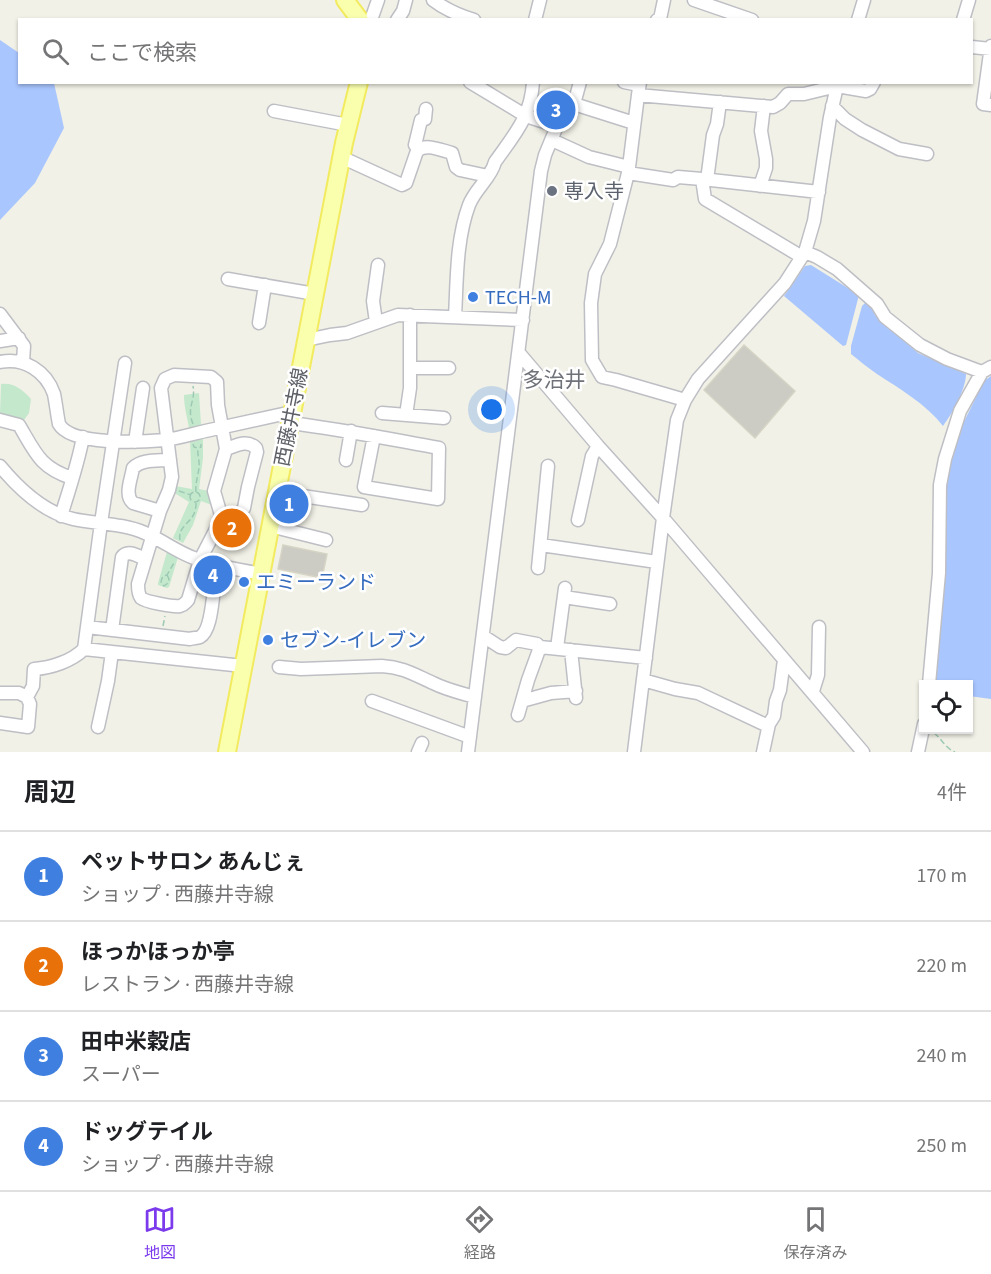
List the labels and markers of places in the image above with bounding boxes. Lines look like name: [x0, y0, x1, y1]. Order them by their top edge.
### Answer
pin: 3: [536, 88, 576, 132]
place label: 専入寺: [564, 178, 624, 206]
marker: 専入寺: [545, 184, 559, 198]
place label: TECH-M: [485, 284, 551, 312]
marker: TECH-M: [466, 290, 480, 304]
pin: 1: [270, 482, 308, 526]
pin: 2: [212, 506, 252, 550]
pin: 4: [194, 552, 232, 598]
place label: エミーランド: [256, 569, 376, 597]
marker: エミーランド: [237, 575, 251, 589]
place label: セブン-イレブン: [280, 627, 426, 655]
marker: セブン-イレブン: [261, 633, 275, 647]

